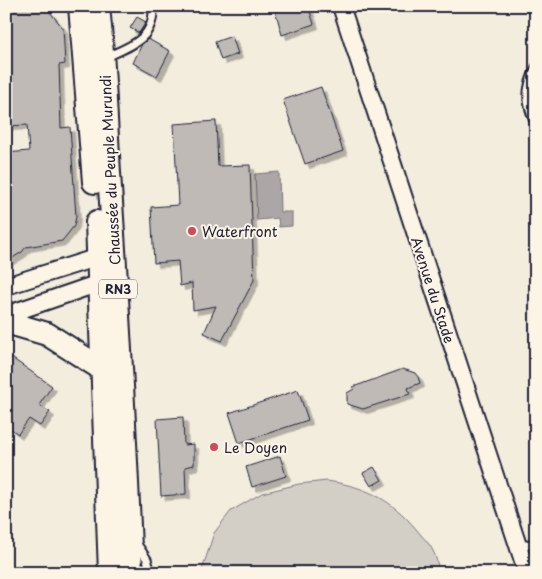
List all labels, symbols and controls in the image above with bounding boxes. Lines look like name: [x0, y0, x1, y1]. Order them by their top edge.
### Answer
street label: Chaussée du Peuple Murundi: [95, 74, 125, 266]
place label: Waterfront: [202, 221, 278, 242]
marker: Waterfront: [186, 225, 198, 237]
street label: Avenue du Stade: [406, 234, 460, 346]
road number: RN3: [99, 280, 137, 298]
place label: Le Doyen: [224, 437, 287, 458]
marker: Le Doyen: [208, 441, 220, 453]

